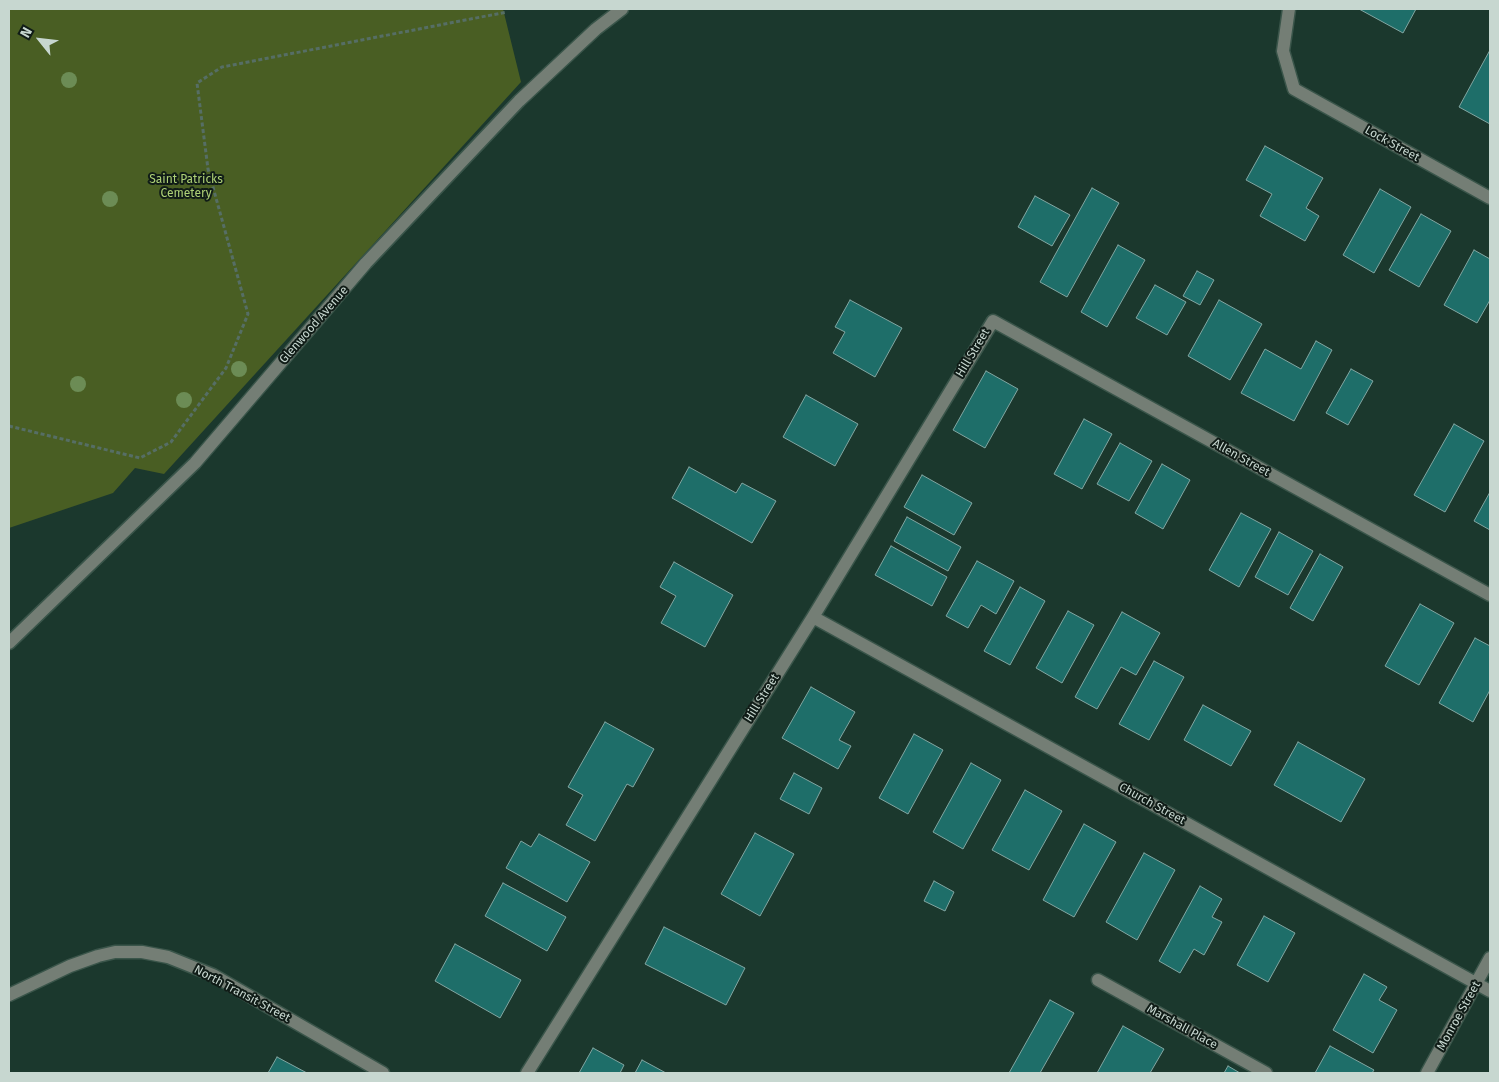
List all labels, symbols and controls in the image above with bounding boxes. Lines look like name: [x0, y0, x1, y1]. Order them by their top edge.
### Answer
north arrow: [15, 15, 65, 65]
text: N: [17, 24, 36, 41]
street label: Lock Street: [1362, 123, 1422, 165]
park label: Saint Patricks Cemetery: [149, 173, 223, 201]
street label: Glenwood Avenue: [277, 284, 351, 366]
street label: Hill Street: [953, 326, 993, 380]
street label: Allen Street: [1210, 436, 1272, 480]
street label: Hill Street: [742, 671, 782, 725]
street label: Church Street: [1116, 780, 1188, 828]
street label: North Transit Street: [191, 963, 293, 1025]
street label: Monroe Street: [1434, 979, 1484, 1053]
street label: Marshall Place: [1144, 1002, 1220, 1052]

